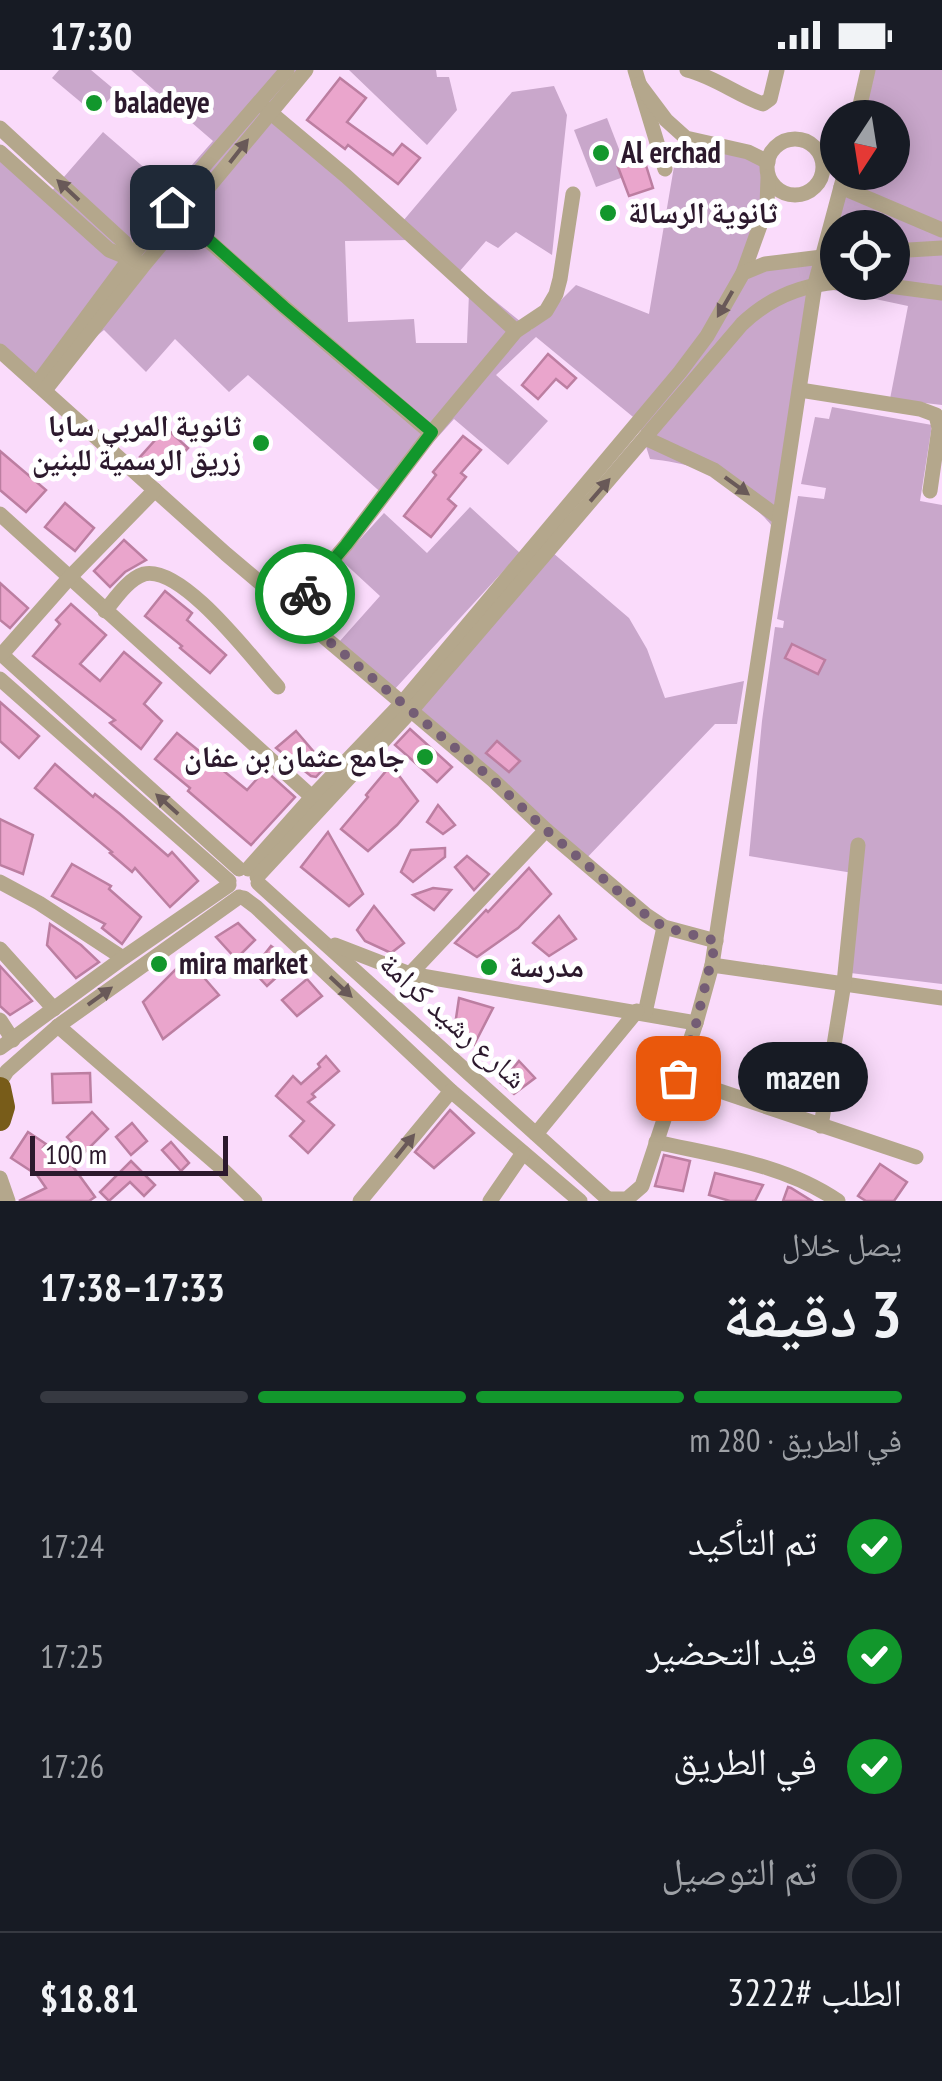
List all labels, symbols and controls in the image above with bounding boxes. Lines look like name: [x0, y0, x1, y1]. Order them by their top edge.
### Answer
text: 17:30: [50, 11, 132, 60]
place label: baladeye: [114, 82, 210, 121]
marker: baladeye: [83, 92, 105, 114]
north arrow: [820, 100, 910, 190]
map controls: [820, 100, 910, 300]
place label: Al erchad: [620, 132, 721, 171]
one-way arrow: [228, 139, 249, 164]
marker: Al erchad: [590, 142, 612, 164]
pin: [130, 165, 215, 250]
one-way arrow: [57, 179, 81, 202]
icon: home: [145, 180, 200, 235]
place label: ثانوية الرسالة: [628, 192, 778, 231]
marker: ثانوية الرسالة: [597, 202, 619, 224]
button: locate: [820, 210, 910, 300]
one-way arrow: [717, 290, 734, 318]
place label: ثانوية المربي سابا زريق الرسمية للبنين: [32, 405, 242, 478]
marker: ثانوية المربي سابا زريق الرسمية للبنين: [250, 432, 272, 454]
one-way arrow: [724, 476, 750, 495]
one-way arrow: [589, 478, 611, 503]
courier: [255, 544, 355, 644]
icon: bike: [278, 567, 333, 622]
place label: جامع عثمان بن عفان: [184, 736, 405, 777]
marker: جامع عثمان بن عفان: [414, 746, 436, 768]
one-way arrow: [155, 793, 179, 816]
place label: mira market: [179, 943, 308, 982]
street label: شارع رشيد كرامة: [372, 943, 536, 1097]
place label: مدرسة: [509, 946, 584, 985]
marker: mira market: [148, 953, 170, 975]
marker: مدرسة: [478, 956, 500, 978]
one-way arrow: [329, 975, 353, 998]
one-way arrow: [87, 987, 113, 1007]
pin: [636, 1036, 721, 1121]
callout: mazen: [738, 1043, 868, 1113]
icon: bag: [651, 1051, 706, 1106]
text: mazen: [766, 1056, 840, 1098]
scale bar: [30, 1131, 228, 1176]
one-way arrow: [394, 1133, 415, 1158]
text: 100 m: [45, 1135, 107, 1172]
text: يصل خلال: [782, 1223, 902, 1265]
text: 17:33–17:38: [40, 1262, 225, 1311]
text: 3 دقيقة: [723, 1271, 902, 1355]
text: في الطريق · 280 m: [690, 1419, 902, 1461]
text: تم التأكيد: [688, 1516, 817, 1565]
icon: check: [847, 1519, 902, 1574]
text: 17:24: [40, 1525, 104, 1567]
text: قيد التحضير: [647, 1626, 817, 1675]
icon: check: [847, 1629, 902, 1684]
text: 17:25: [40, 1635, 104, 1677]
text: في الطريق: [673, 1736, 817, 1785]
icon: check: [847, 1739, 902, 1794]
text: 17:26: [40, 1745, 104, 1787]
text: تم التوصيل: [661, 1846, 817, 1895]
text: الطلب #3222: [727, 1967, 902, 2016]
text: $18.81: [40, 1973, 139, 2022]

